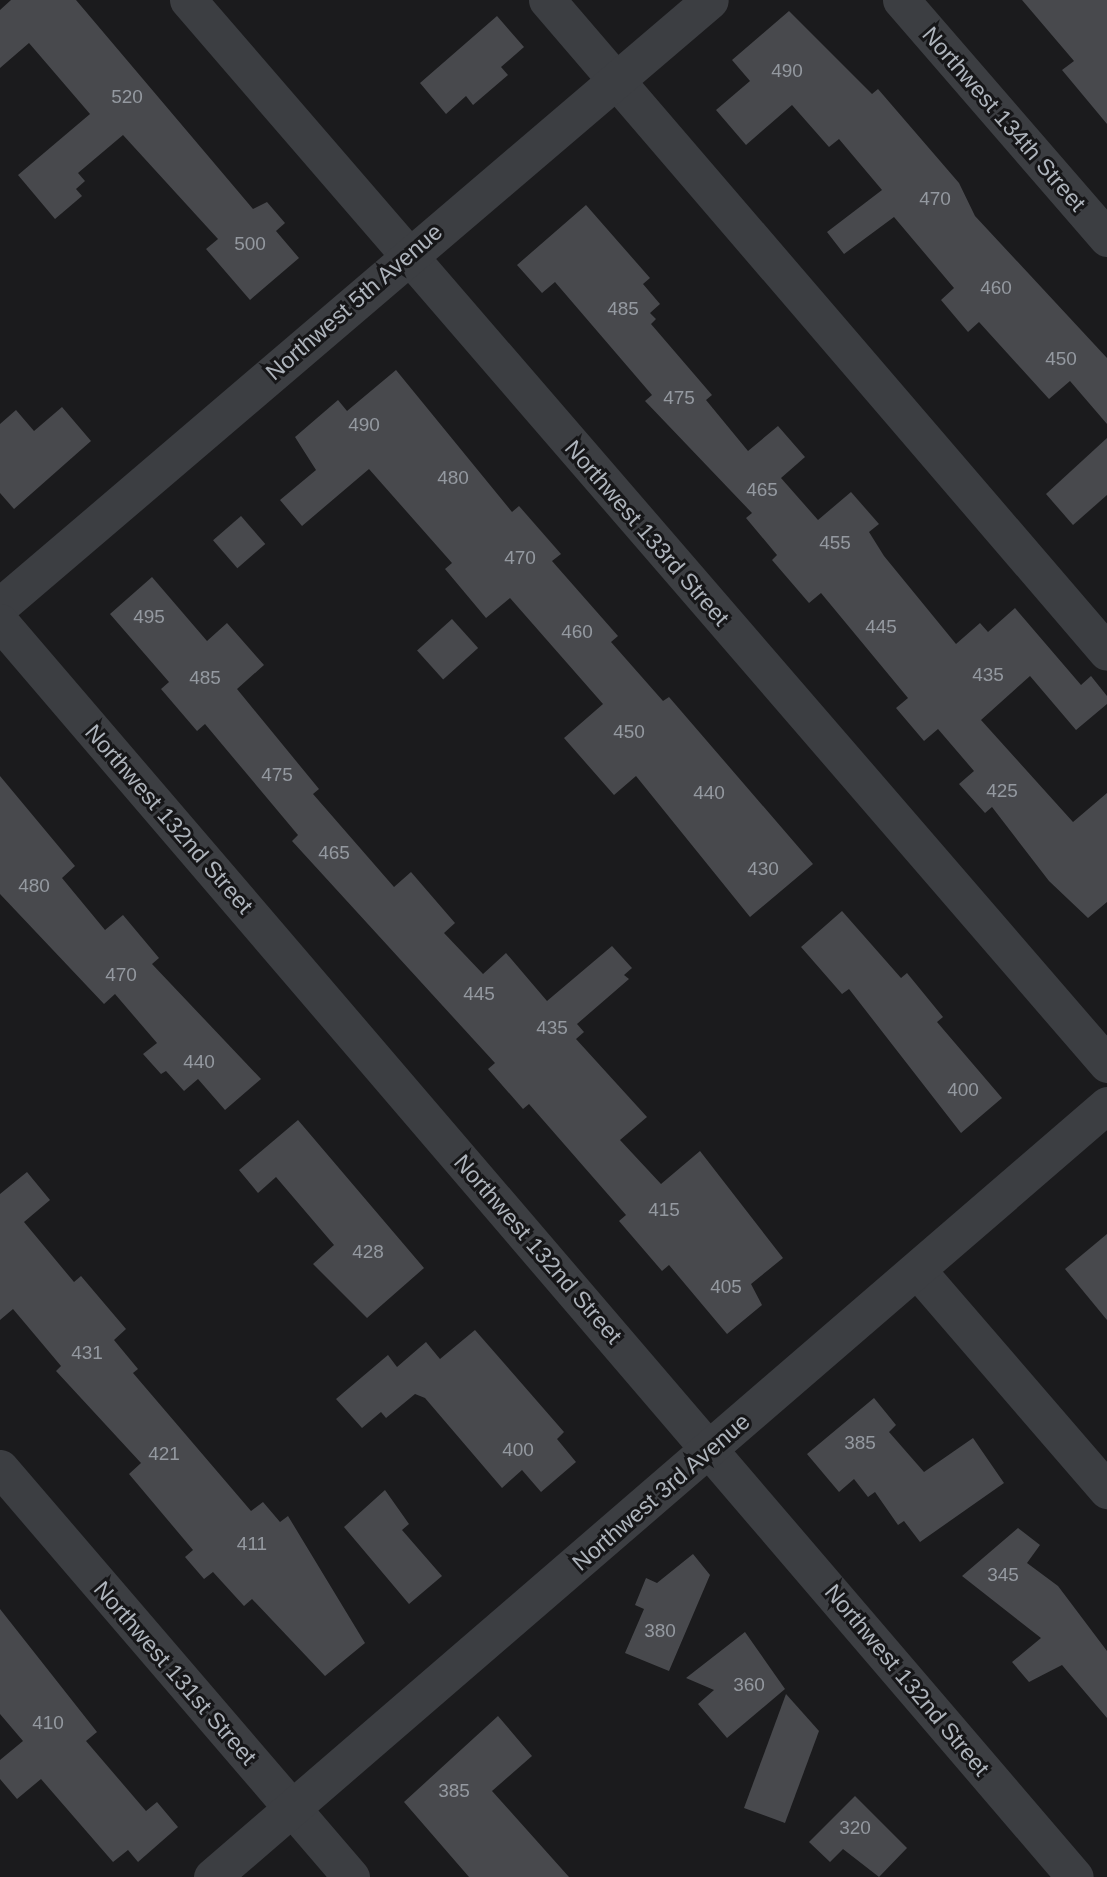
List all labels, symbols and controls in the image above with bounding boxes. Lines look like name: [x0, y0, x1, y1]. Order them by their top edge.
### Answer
street label: Northwest 134th Street: [916, 21, 1092, 217]
house number: 490: [771, 60, 803, 82]
house number: 520: [111, 86, 143, 108]
house number: 470: [919, 188, 951, 210]
street label: Northwest 5th Avenue: [260, 217, 448, 387]
house number: 500: [234, 233, 266, 255]
house number: 460: [980, 277, 1012, 299]
house number: 485: [607, 298, 639, 320]
house number: 450: [1045, 348, 1077, 370]
house number: 475: [663, 387, 695, 409]
house number: 490: [348, 414, 380, 436]
street label: Northwest 133rd Street: [559, 435, 735, 631]
house number: 480: [437, 467, 469, 489]
house number: 465: [746, 479, 778, 501]
house number: 455: [819, 532, 851, 554]
house number: 470: [504, 547, 536, 569]
house number: 495: [133, 606, 165, 628]
house number: 445: [865, 616, 897, 638]
house number: 460: [561, 621, 593, 643]
house number: 435: [972, 664, 1004, 686]
house number: 485: [189, 667, 221, 689]
street label: Northwest 132nd Street: [79, 719, 259, 919]
house number: 450: [613, 721, 645, 743]
house number: 475: [261, 764, 293, 786]
house number: 425: [986, 780, 1018, 802]
house number: 440: [693, 782, 725, 804]
house number: 465: [318, 842, 350, 864]
house number: 430: [747, 858, 779, 880]
house number: 480: [18, 875, 50, 897]
house number: 470: [105, 964, 137, 986]
house number: 445: [463, 983, 495, 1005]
house number: 435: [536, 1017, 568, 1039]
house number: 440: [183, 1051, 215, 1073]
house number: 400: [947, 1079, 979, 1101]
street label: Northwest 132nd Street: [448, 1149, 628, 1349]
house number: 415: [648, 1199, 680, 1221]
house number: 428: [352, 1241, 384, 1263]
house number: 405: [710, 1276, 742, 1298]
house number: 431: [71, 1342, 103, 1364]
street label: Northwest 3rd Avenue: [566, 1407, 756, 1577]
house number: 385: [844, 1432, 876, 1454]
house number: 400: [502, 1439, 534, 1461]
house number: 421: [148, 1443, 180, 1465]
house number: 411: [237, 1533, 267, 1555]
house number: 345: [987, 1564, 1019, 1586]
street label: Northwest 131st Street: [88, 1576, 262, 1770]
street label: Northwest 132nd Street: [819, 1579, 995, 1781]
house number: 380: [644, 1620, 676, 1642]
house number: 360: [733, 1674, 765, 1696]
house number: 410: [32, 1712, 64, 1734]
house number: 385: [438, 1780, 470, 1802]
house number: 320: [839, 1817, 871, 1839]

